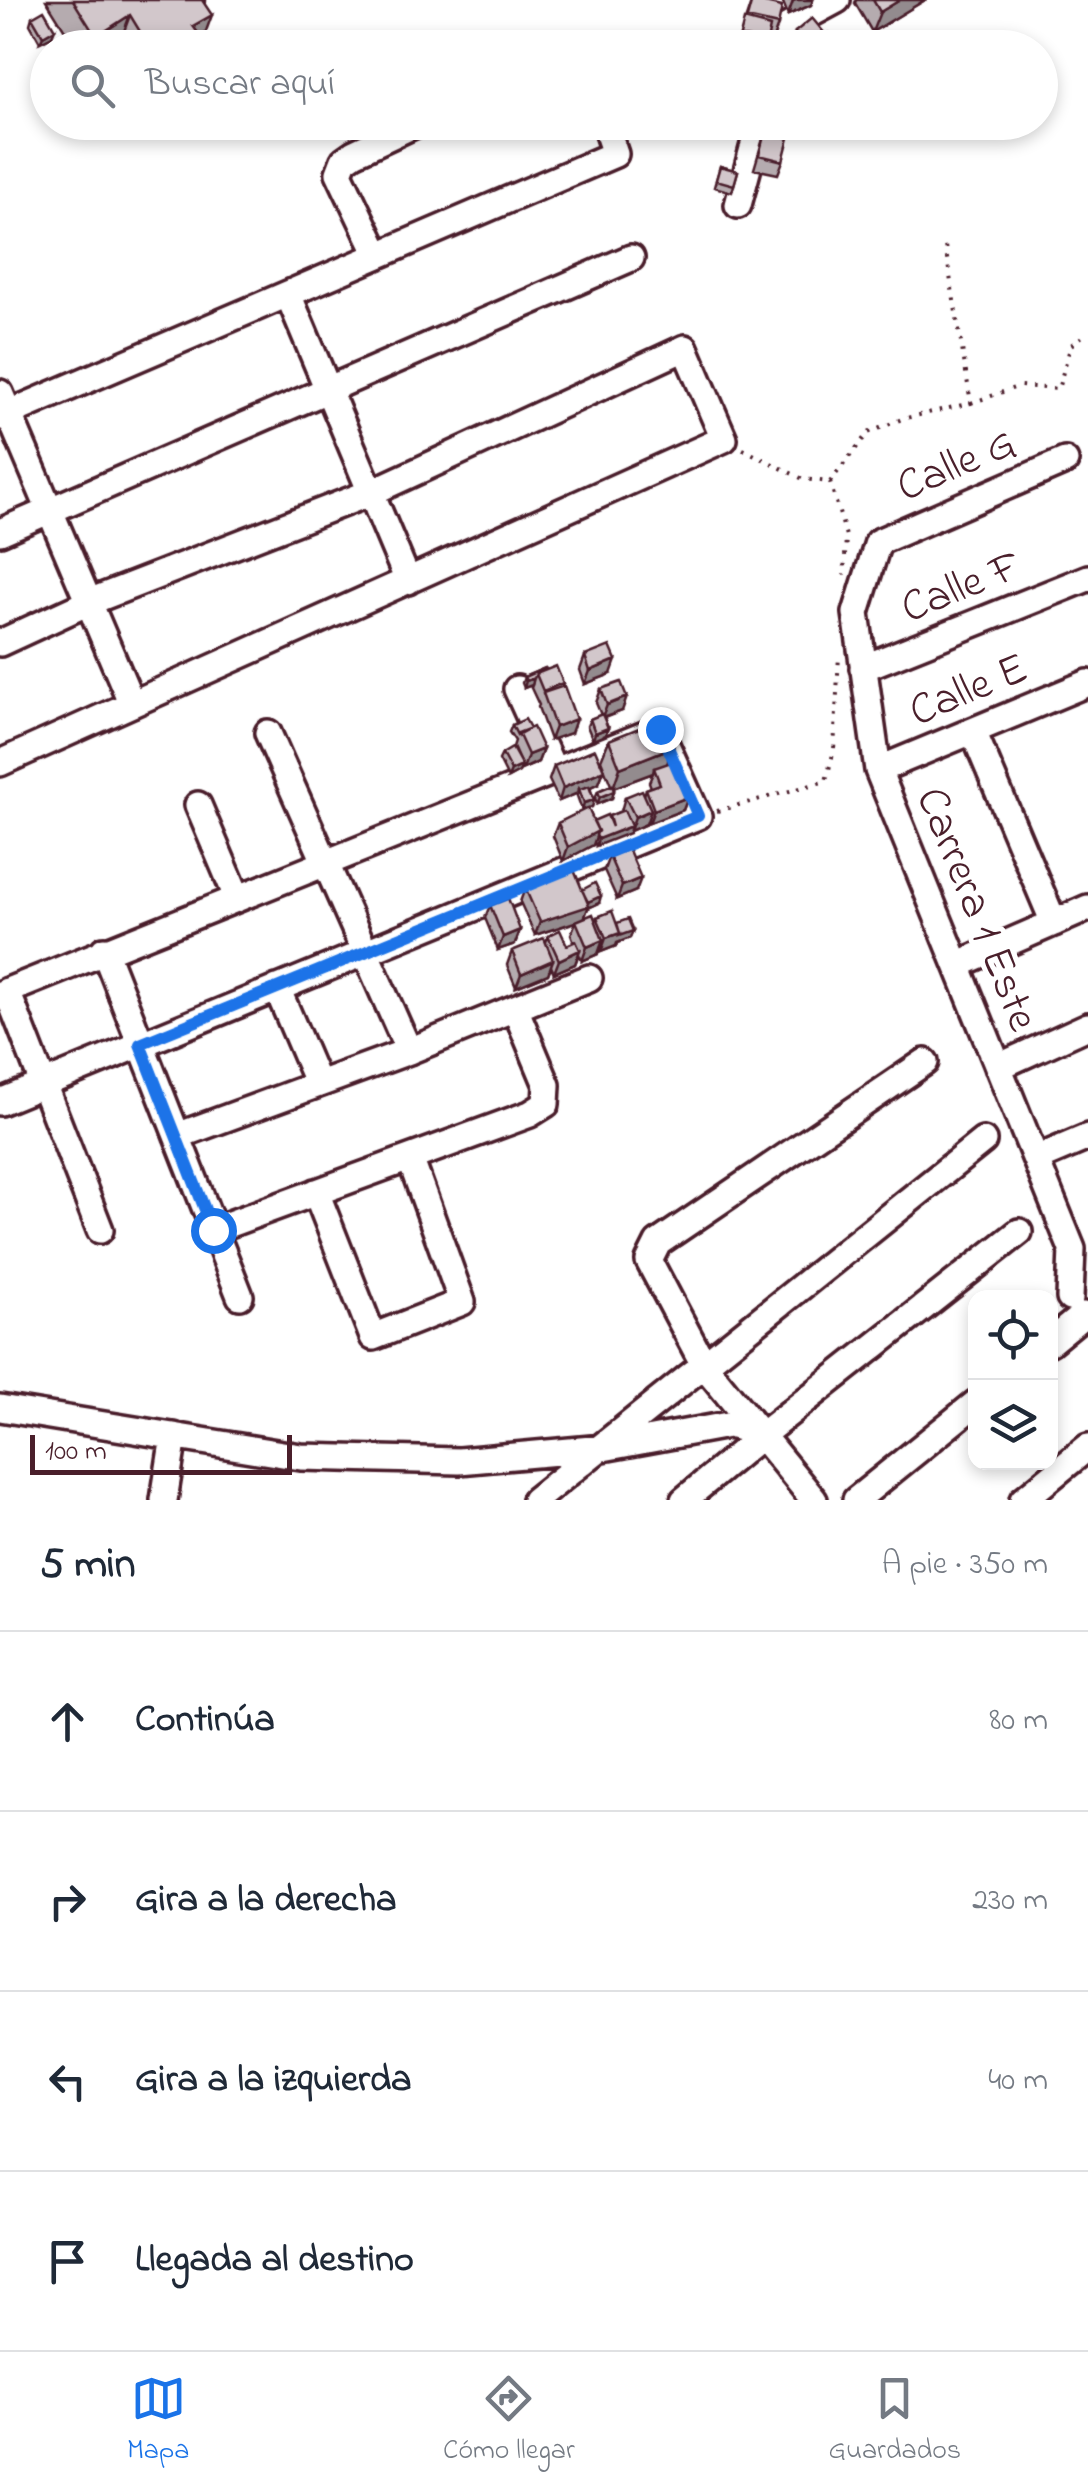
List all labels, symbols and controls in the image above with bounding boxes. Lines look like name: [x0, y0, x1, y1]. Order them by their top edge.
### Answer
search box: [30, 30, 1058, 140]
text: Buscar aquí: [145, 57, 335, 113]
icon: search: [65, 58, 120, 113]
street label: Calle G: [887, 412, 1027, 521]
street label: Calle F: [892, 535, 1032, 643]
street label: Calle E: [900, 637, 1038, 746]
route end: [638, 707, 684, 753]
street label: Carrera 1 Este: [897, 778, 1055, 1042]
route start: [191, 1208, 237, 1254]
map controls: [968, 1290, 1058, 1470]
button: locate: [968, 1290, 1058, 1380]
button: layers: [968, 1380, 1058, 1470]
scale bar: [30, 1430, 292, 1474]
text: 100 m: [45, 1432, 107, 1473]
text: 5 min: [40, 1535, 135, 1596]
text: A pie · 350 m: [882, 1542, 1048, 1589]
text: Continúa: [135, 1693, 275, 1749]
icon: ahead: [40, 1694, 95, 1749]
text: 80 m: [989, 1698, 1048, 1745]
text: Gira a la derecha: [135, 1873, 397, 1929]
icon: right: [40, 1874, 95, 1929]
text: 230 m: [972, 1878, 1048, 1925]
text: Gira a la izquierda: [135, 2053, 412, 2109]
icon: left: [40, 2054, 95, 2109]
text: 40 m: [988, 2058, 1048, 2105]
text: Llegada al destino: [135, 2233, 414, 2289]
icon: arrive: [40, 2234, 95, 2289]
tab: Mapa: [127, 2371, 189, 2472]
tab: Cómo llegar: [443, 2371, 575, 2472]
tab: Guardados: [828, 2371, 961, 2472]

